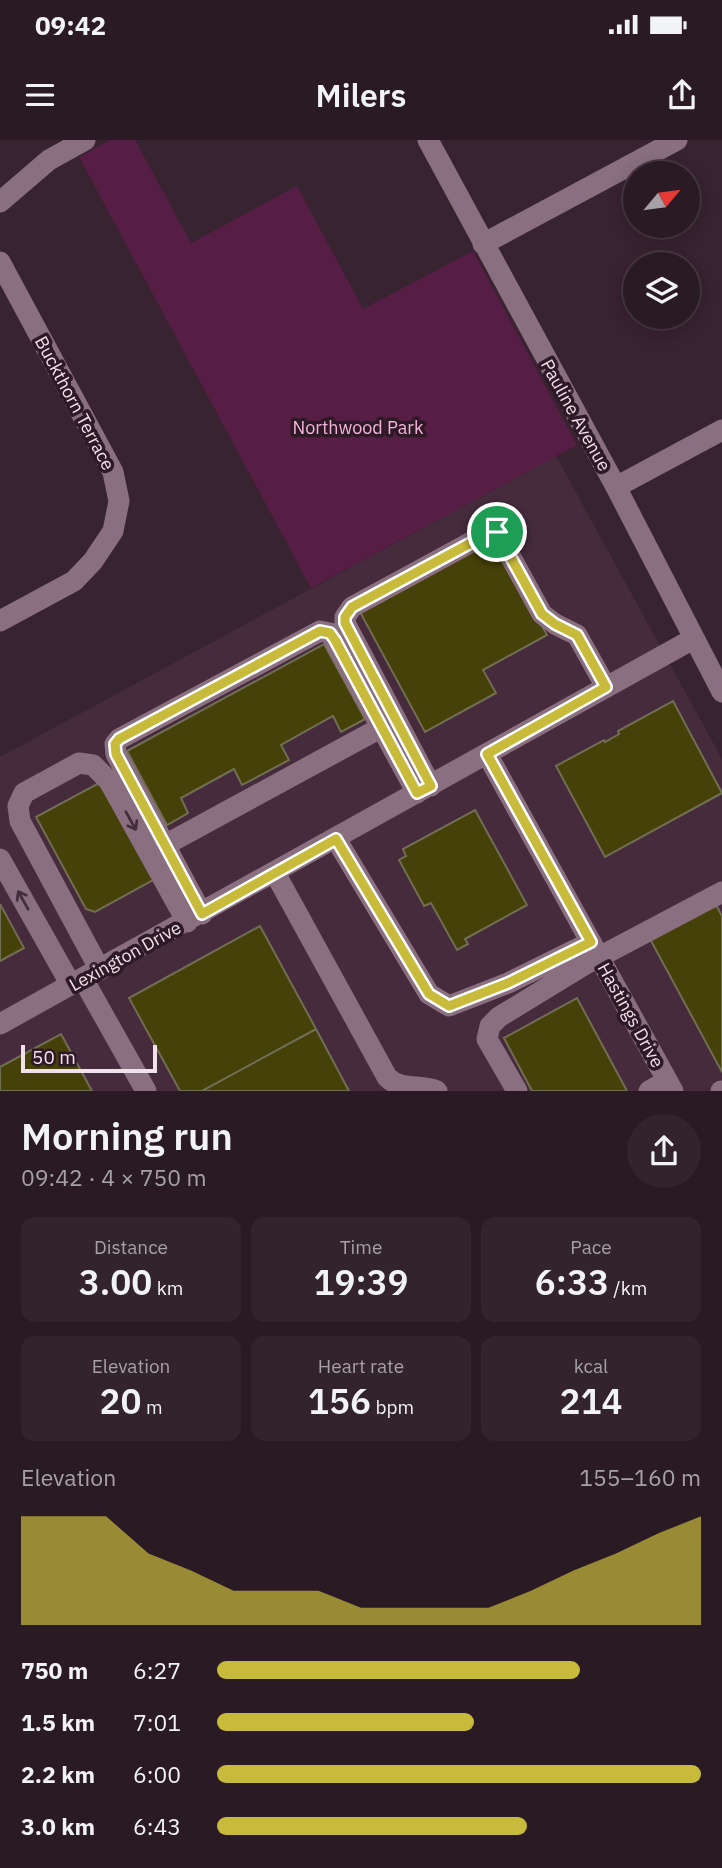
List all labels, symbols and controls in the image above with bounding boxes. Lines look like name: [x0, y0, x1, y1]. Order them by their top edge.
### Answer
text: 09:42: [35, 8, 106, 42]
text: Milers: [316, 74, 406, 116]
icon: menu: [21, 76, 59, 114]
icon: share: [663, 76, 701, 114]
north arrow: [623, 161, 700, 238]
map controls: [623, 161, 700, 329]
button: layers: [623, 252, 700, 329]
street label: Buckthorn Terrace: [30, 332, 120, 474]
street label: Pauline Avenue: [536, 355, 616, 475]
park label: Northwood Park: [293, 416, 424, 439]
pin: [467, 502, 527, 562]
icon: arrive: [478, 513, 516, 551]
one-way arrow: [124, 811, 138, 831]
one-way arrow: [16, 890, 30, 910]
street label: Lexington Drive: [65, 916, 185, 996]
street label: Hastings Drive: [593, 959, 669, 1072]
scale bar: [21, 1042, 158, 1074]
text: 50 m: [32, 1045, 76, 1069]
text: Morning run: [21, 1111, 233, 1160]
button: share: [627, 1114, 701, 1188]
text: 09:42 · 4 × 750 m: [21, 1162, 207, 1192]
text: Distance: [94, 1235, 168, 1259]
text: Time: [340, 1235, 382, 1259]
text: Pace: [570, 1235, 612, 1259]
text: 3.00: [79, 1259, 152, 1305]
text: 19:39: [313, 1259, 409, 1305]
text: 6:33: [535, 1259, 609, 1305]
text: km: [152, 1276, 183, 1300]
text: /km: [609, 1276, 647, 1300]
text: Elevation: [92, 1354, 170, 1378]
text: Heart rate: [318, 1354, 404, 1378]
text: kcal: [574, 1354, 608, 1378]
text: 20: [99, 1378, 141, 1424]
text: 156: [308, 1378, 371, 1424]
text: 214: [559, 1378, 623, 1424]
text: m: [141, 1395, 163, 1419]
text: bpm: [371, 1395, 414, 1419]
text: Elevation: [21, 1462, 116, 1492]
text: 155–160 m: [579, 1462, 701, 1492]
text: 750 m: [21, 1655, 88, 1685]
text: 6:27: [133, 1655, 181, 1685]
text: 1.5 km: [21, 1707, 95, 1737]
text: 7:01: [133, 1707, 181, 1737]
text: 2.2 km: [21, 1759, 95, 1789]
text: 6:00: [133, 1759, 181, 1789]
text: 3.0 km: [21, 1811, 95, 1841]
text: 6:43: [133, 1811, 181, 1841]

